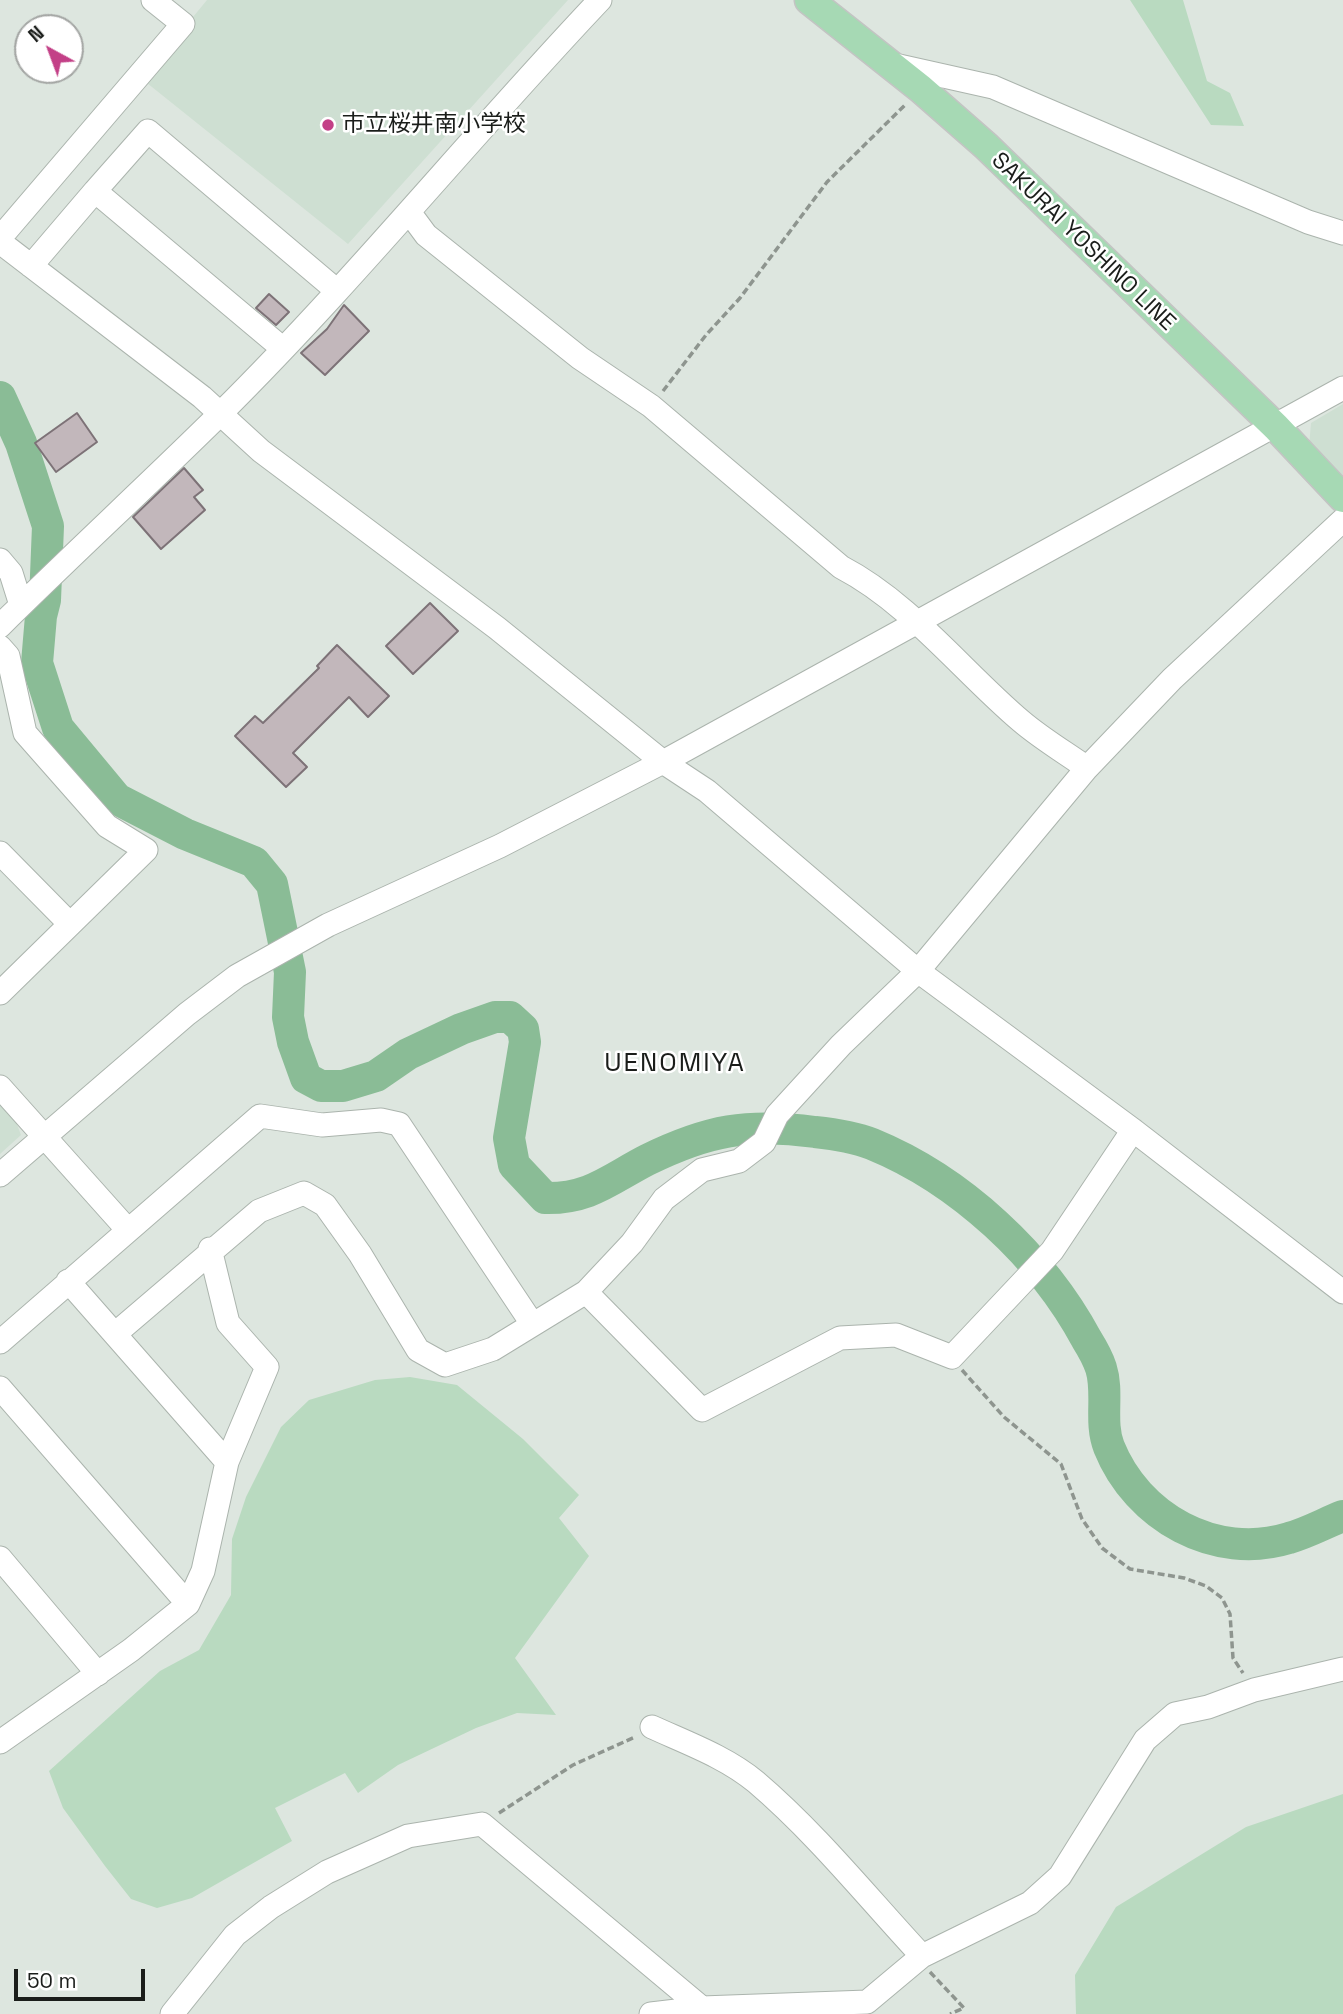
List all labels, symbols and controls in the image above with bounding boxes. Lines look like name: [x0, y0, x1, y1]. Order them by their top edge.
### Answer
north arrow: [14, 14, 84, 84]
text: N: [23, 21, 49, 48]
place label: 市立桜井南小学校: [342, 111, 526, 139]
marker: 市立桜井南小学校: [320, 117, 336, 133]
street label: SAKURAI YOSHINO LINE: [985, 147, 1181, 337]
district label: UENOMIYA: [605, 1048, 745, 1080]
scale bar: [18, 1954, 149, 1998]
text: 50 m: [27, 1967, 77, 1994]

